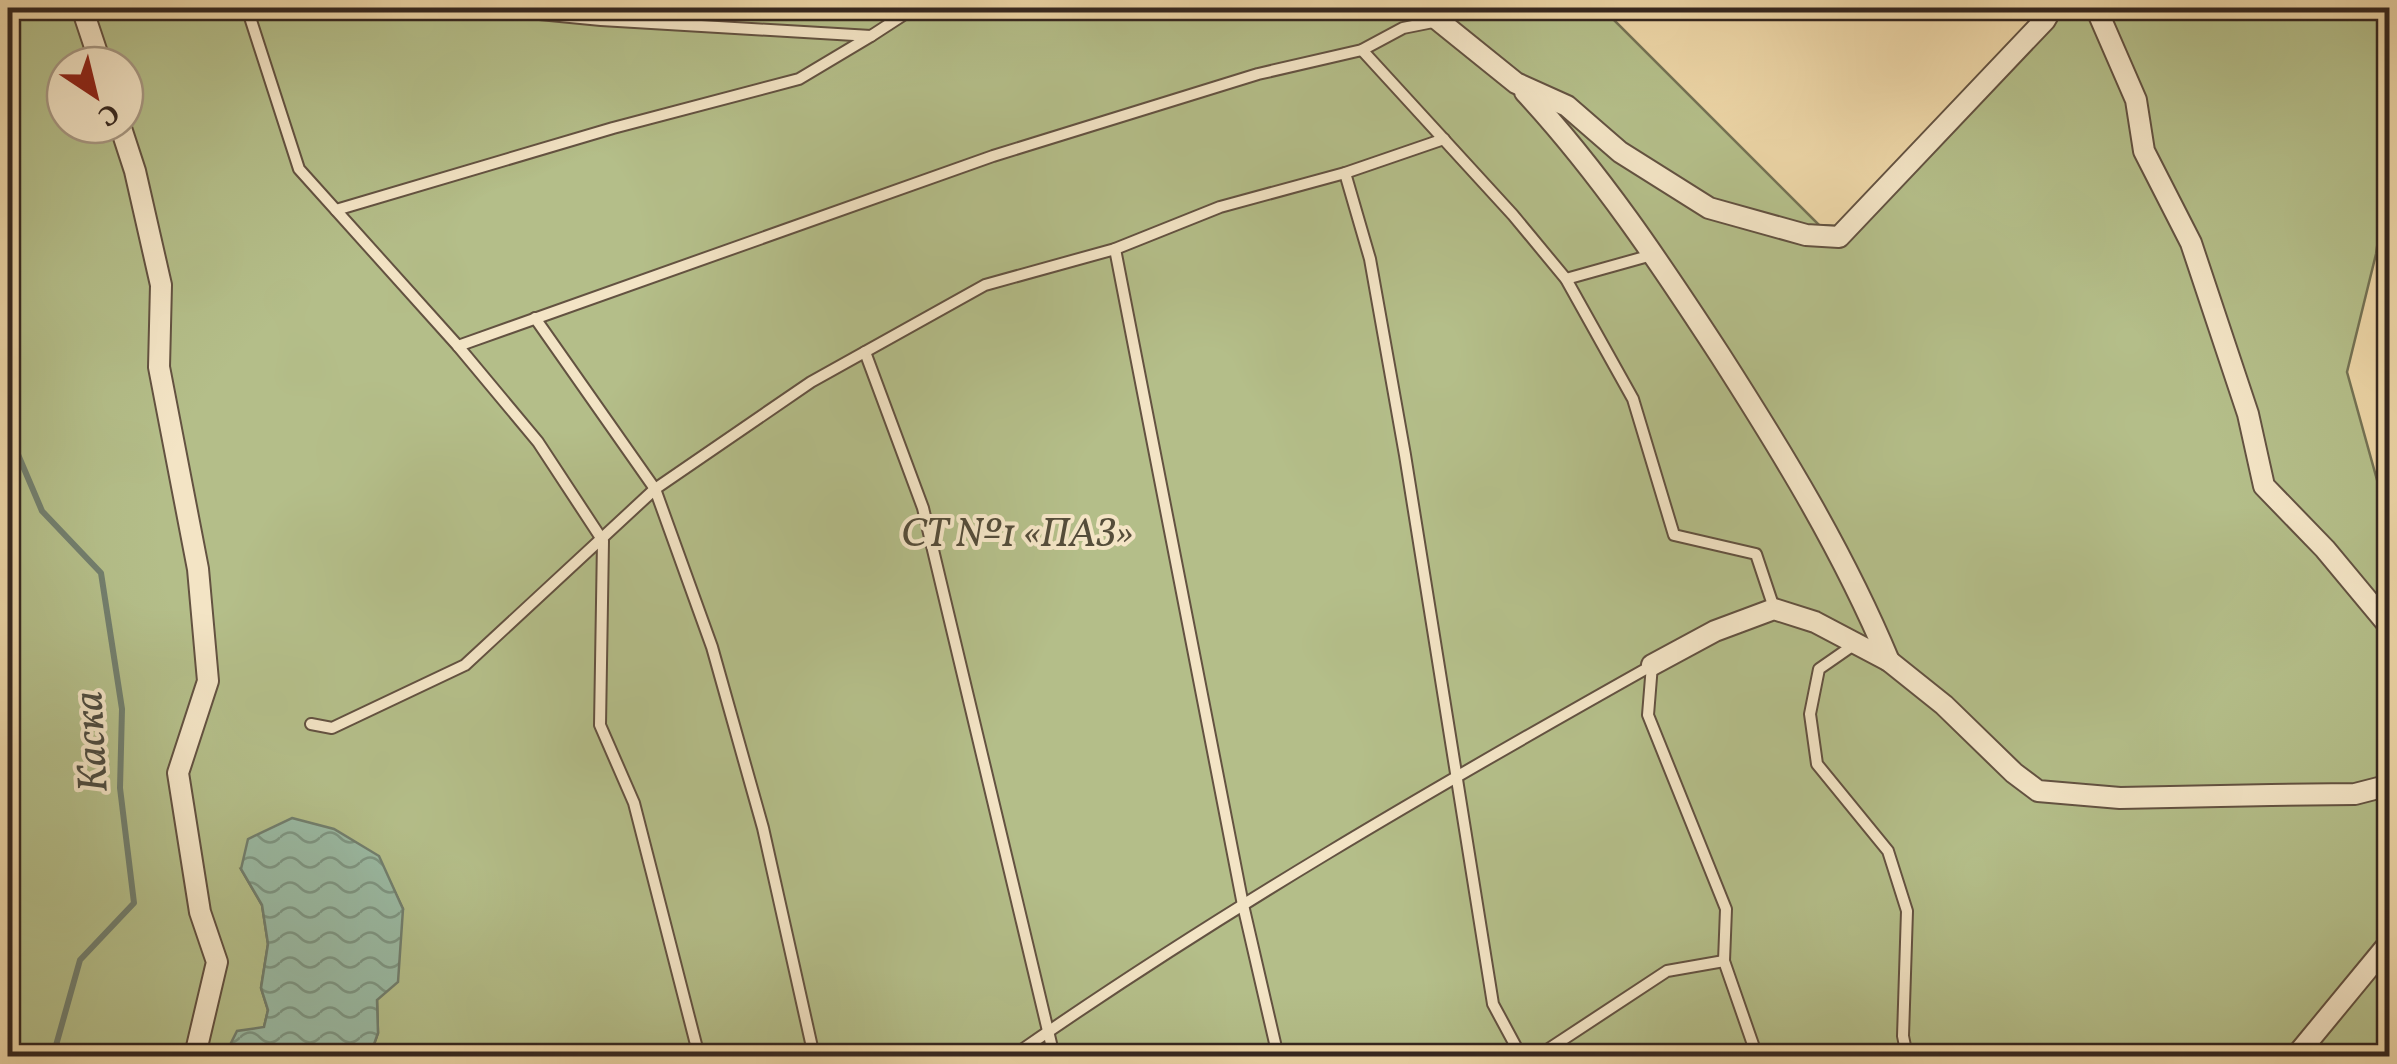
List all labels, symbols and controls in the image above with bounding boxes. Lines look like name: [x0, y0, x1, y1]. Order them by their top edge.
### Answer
north arrow: [45, 45, 145, 145]
text: С: [89, 92, 126, 135]
park label: СТ №1 «ПАЗ»: [901, 508, 1133, 564]
water label: Каска: [61, 689, 126, 794]

